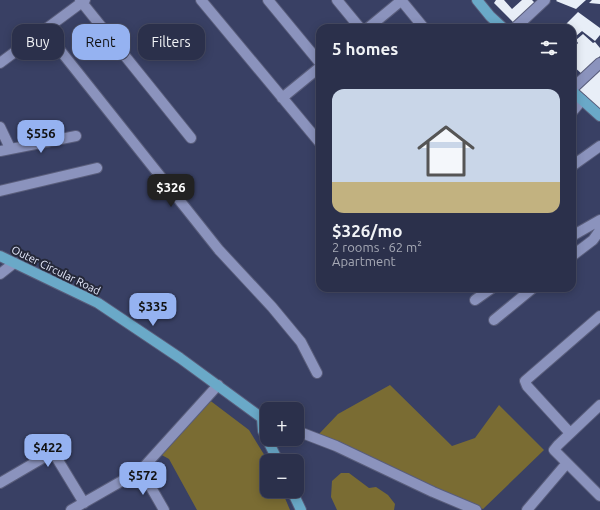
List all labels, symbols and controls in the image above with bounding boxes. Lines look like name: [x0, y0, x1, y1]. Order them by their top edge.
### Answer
chip: Buy: [12, 24, 64, 60]
chip: Rent: [72, 24, 130, 60]
chip: Filters: [138, 24, 205, 60]
icon: filters: [538, 37, 560, 59]
text: 5 homes: [332, 39, 398, 58]
icon: home: [410, 115, 482, 187]
pin: $556: [17, 120, 65, 154]
text: $556: [26, 126, 56, 140]
pin: $326: [147, 174, 195, 208]
text: $326: [156, 180, 186, 194]
text: $326/mo: [332, 221, 402, 240]
text: 2 rooms · 62 m²: [332, 240, 422, 254]
street label: Outer Circular Road: [10, 243, 102, 297]
text: Apartment: [332, 254, 396, 268]
pin: $335: [129, 293, 177, 327]
text: $335: [138, 299, 168, 313]
map controls: [260, 402, 304, 498]
button: +: [260, 402, 304, 446]
pin: $422: [24, 434, 72, 468]
text: $422: [33, 440, 63, 454]
button: −: [260, 454, 304, 498]
pin: $572: [119, 462, 167, 496]
text: $572: [128, 468, 158, 482]

